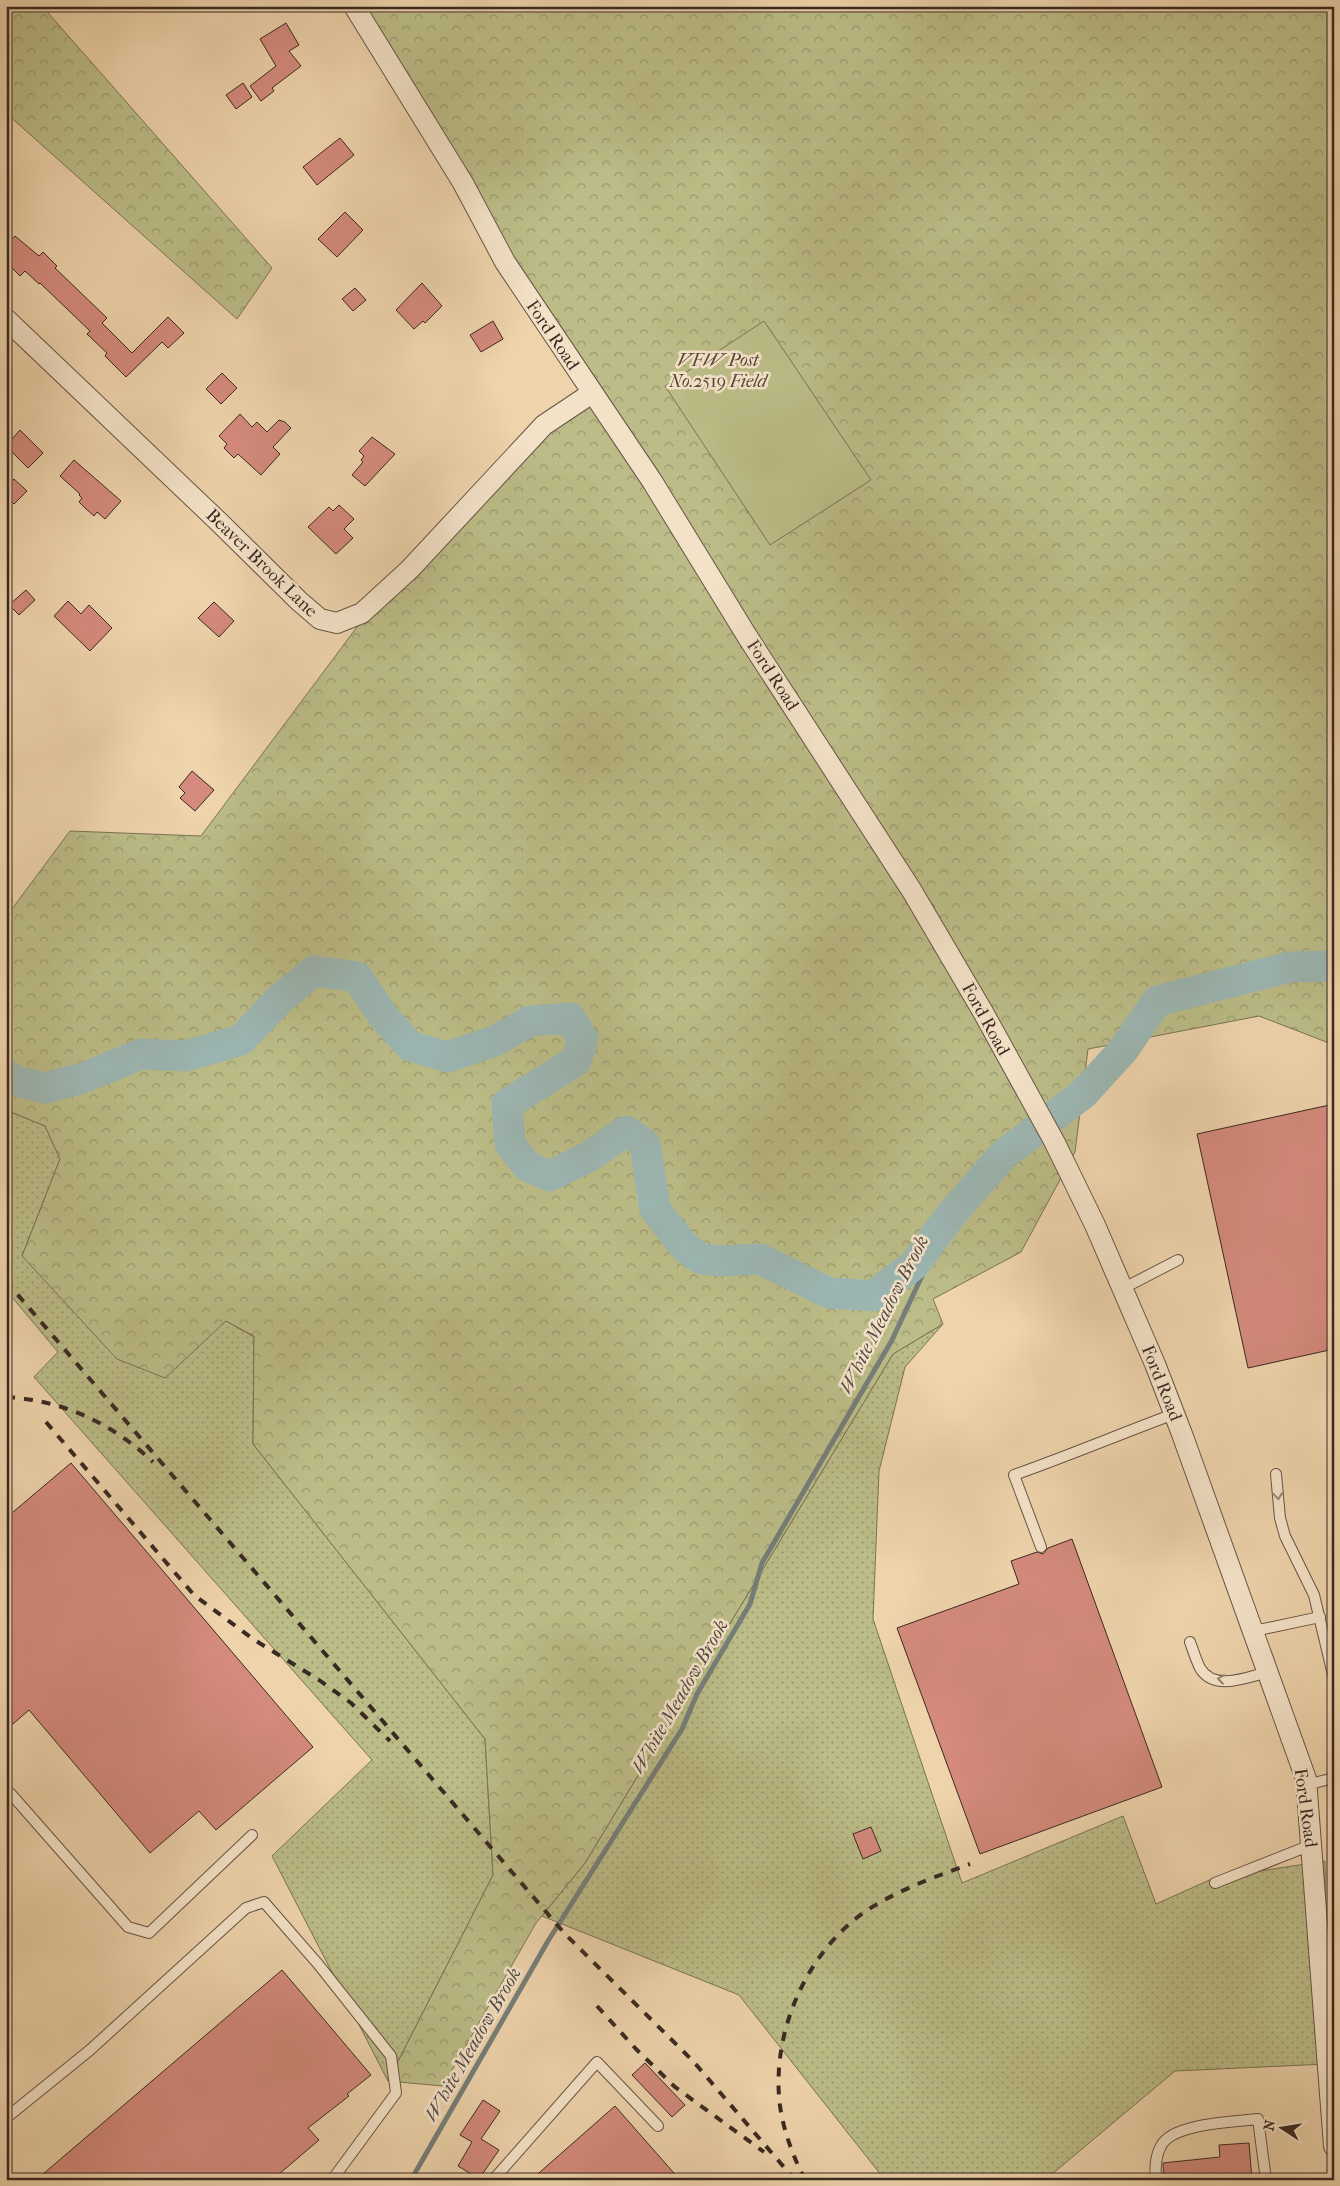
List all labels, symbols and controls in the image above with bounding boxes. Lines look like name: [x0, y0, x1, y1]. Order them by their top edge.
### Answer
street label: Ford Road: [522, 296, 584, 374]
park label: VFW Post No.2519 Field: [668, 350, 770, 392]
street label: Beaver Brook Lane: [202, 505, 322, 622]
street label: Ford Road: [742, 636, 803, 715]
street label: Ford Road: [957, 979, 1014, 1059]
water label: White Meadow Brook: [835, 1232, 933, 1397]
street label: Ford Road: [1137, 1342, 1186, 1424]
one-way arrow: [1272, 1492, 1283, 1500]
water label: White Meadow Brook: [627, 1616, 733, 1777]
one-way arrow: [1217, 1675, 1226, 1685]
street label: Ford Road: [1290, 1767, 1321, 1849]
water label: White Meadow Brook: [420, 1964, 526, 2125]
north arrow: [1258, 2104, 1308, 2154]
text: N: [1260, 2118, 1279, 2132]

